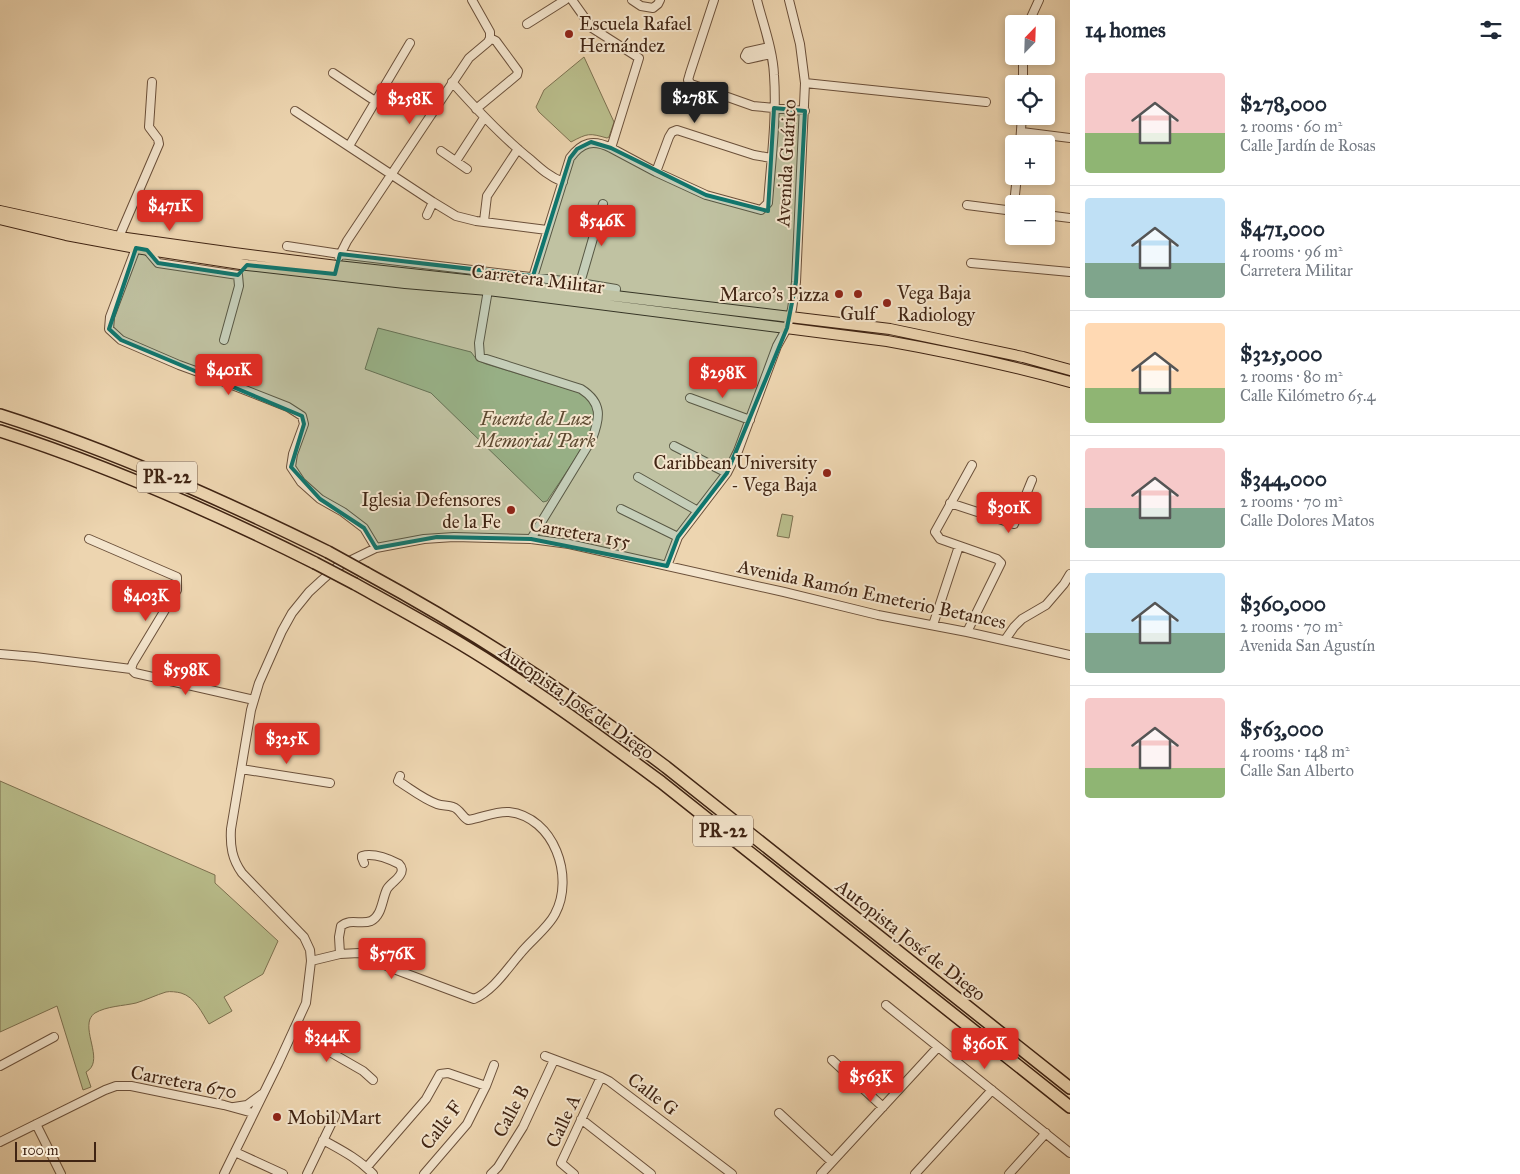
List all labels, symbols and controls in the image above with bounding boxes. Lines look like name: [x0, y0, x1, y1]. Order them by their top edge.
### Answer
place label: Escuela Rafael Hernández: [579, 12, 693, 57]
north arrow: [1005, 15, 1055, 65]
map controls: [1005, 15, 1055, 245]
icon: filters: [1477, 16, 1505, 44]
text: 14 homes: [1085, 17, 1166, 43]
marker: Escuela Rafael Hernández: [563, 28, 575, 40]
button: locate: [1005, 75, 1055, 125]
pin: $258K: [375, 82, 445, 125]
pin: $278K: [660, 82, 730, 124]
text: $278K: [672, 88, 718, 107]
text: $258K: [388, 89, 432, 108]
text: $278,000: [1240, 91, 1327, 117]
icon: home: [1125, 93, 1185, 153]
street label: Avenida Guárico: [771, 98, 801, 228]
text: 2 rooms · 60 m²: [1240, 117, 1342, 136]
button: +: [1005, 135, 1055, 185]
text: Calle Jardín de Rosas: [1240, 136, 1376, 155]
pin: $471K: [135, 190, 205, 232]
button: −: [1005, 195, 1055, 245]
text: $471K: [148, 196, 192, 215]
pin: $546K: [567, 204, 637, 247]
text: $546K: [579, 211, 625, 230]
text: $471,000: [1240, 216, 1325, 242]
icon: home: [1125, 218, 1185, 278]
text: 4 rooms · 96 m²: [1240, 242, 1343, 261]
street label: Carretera Militar: [470, 259, 607, 299]
text: Carretera Militar: [1240, 261, 1353, 280]
place label: Vega Baja Radiology: [896, 281, 976, 327]
place label: Marco's Pizza: [719, 283, 830, 306]
marker: Marco's Pizza: [833, 288, 845, 300]
marker: Gulf: [852, 288, 864, 300]
marker: Vega Baja Radiology: [881, 297, 893, 309]
place label: Gulf: [840, 302, 878, 325]
text: $325,000: [1240, 341, 1323, 367]
icon: home: [1125, 343, 1185, 403]
pin: $401K: [194, 354, 264, 396]
pin: $298K: [688, 356, 758, 399]
text: $401K: [206, 360, 252, 379]
text: $298K: [700, 363, 746, 382]
text: 2 rooms · 80 m²: [1240, 367, 1343, 386]
text: Calle Kilómetro 65.4: [1240, 386, 1375, 405]
park label: Fuente de Luz Memorial Park: [475, 407, 596, 452]
place label: Caribbean University - Vega Baja: [654, 451, 818, 497]
road number: PR-22: [137, 462, 197, 492]
text: $344,000: [1240, 466, 1327, 492]
marker: Caribbean University - Vega Baja: [821, 467, 833, 479]
icon: home: [1125, 468, 1185, 528]
place label: Iglesia Defensores de la Fe: [361, 488, 501, 533]
pin: $301K: [974, 492, 1044, 534]
text: 2 rooms · 70 m²: [1240, 492, 1343, 511]
text: $301K: [988, 498, 1030, 517]
marker: Iglesia Defensores de la Fe: [505, 504, 517, 516]
text: Calle Dolores Matos: [1240, 511, 1374, 530]
street label: Carretera 155: [528, 513, 632, 553]
street label: Avenida Ramón Emeterio Betances: [735, 554, 1008, 634]
pin: $403K: [111, 580, 181, 622]
text: $403K: [123, 586, 169, 605]
text: $360,000: [1240, 591, 1326, 617]
icon: home: [1125, 593, 1185, 653]
text: 2 rooms · 70 m²: [1240, 617, 1343, 636]
text: Avenida San Agustín: [1240, 636, 1375, 655]
street label: Autopista José de Diego: [494, 639, 659, 765]
pin: $598K: [151, 654, 221, 696]
text: $598K: [163, 660, 209, 679]
text: $563,000: [1240, 716, 1324, 742]
icon: home: [1125, 718, 1185, 778]
pin: $325K: [252, 722, 322, 765]
text: $325K: [266, 729, 308, 748]
text: 4 rooms · 148 m²: [1240, 742, 1350, 761]
text: Calle San Alberto: [1240, 761, 1354, 780]
road number: PR-22: [693, 816, 753, 846]
street label: Autopista José de Diego: [830, 874, 991, 1007]
pin: $576K: [357, 938, 427, 980]
text: $576K: [369, 944, 415, 963]
pin: $344K: [292, 1020, 362, 1063]
text: $344K: [304, 1027, 350, 1046]
pin: $360K: [950, 1028, 1020, 1070]
text: $360K: [963, 1034, 1007, 1053]
street label: Carretera 670: [129, 1060, 239, 1104]
pin: $563K: [836, 1060, 906, 1103]
text: $563K: [850, 1067, 893, 1086]
street label: Calle G: [623, 1068, 683, 1120]
street label: Calle B: [488, 1081, 534, 1141]
street label: Calle A: [541, 1091, 585, 1151]
street label: Calle F: [415, 1095, 467, 1154]
place label: Mobil Mart: [287, 1106, 381, 1129]
marker: Mobil Mart: [271, 1111, 283, 1123]
scale bar: [15, 1139, 96, 1162]
text: 100 m: [22, 1142, 59, 1159]

